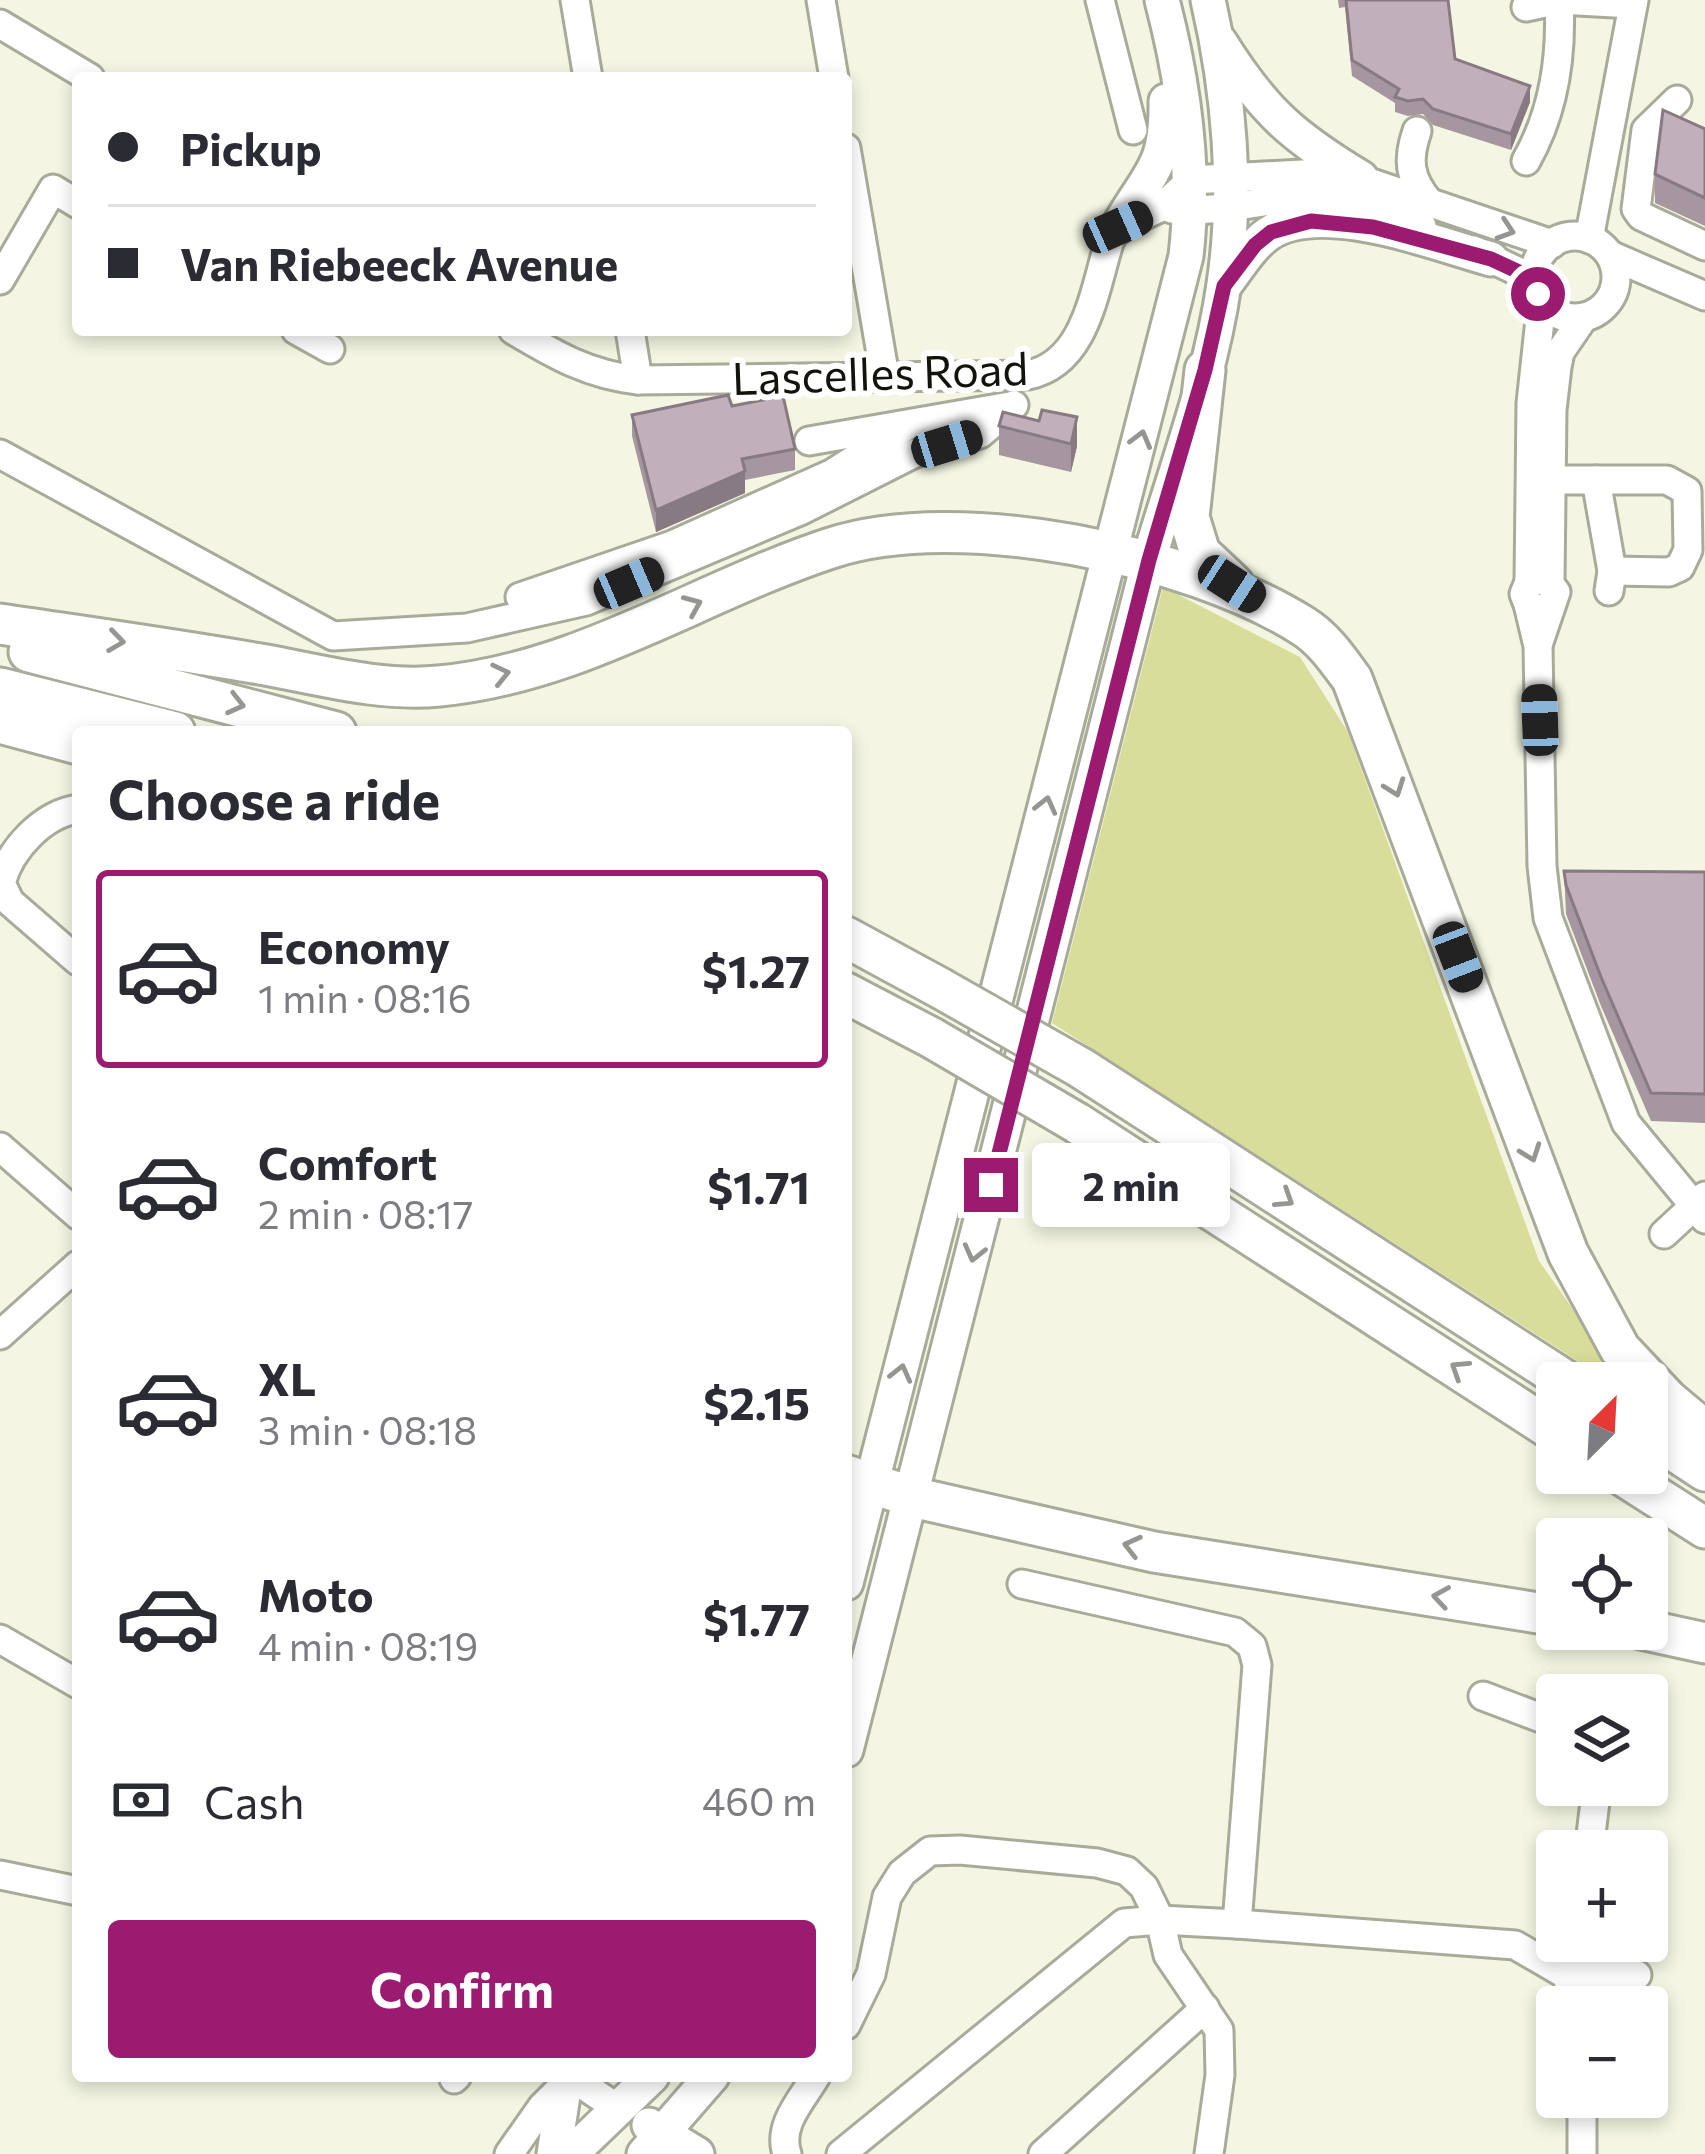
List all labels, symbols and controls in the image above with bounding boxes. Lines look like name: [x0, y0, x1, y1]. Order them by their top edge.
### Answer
text: Pickup: [180, 120, 322, 175]
car: [1078, 196, 1158, 258]
one-way arrow: [1495, 216, 1516, 241]
text: Van Riebeeck Avenue: [180, 235, 618, 290]
route start: [1511, 267, 1565, 321]
street label: Lascelles Road: [731, 339, 1029, 404]
car: [907, 416, 987, 472]
one-way arrow: [1126, 429, 1151, 450]
car: [1192, 549, 1272, 619]
car: [589, 552, 669, 614]
one-way arrow: [682, 595, 703, 619]
one-way arrow: [106, 627, 126, 653]
one-way arrow: [490, 662, 510, 687]
car: [1521, 683, 1559, 757]
one-way arrow: [225, 690, 246, 715]
text: Choose a ride: [108, 765, 440, 831]
one-way arrow: [1381, 776, 1405, 797]
one-way arrow: [1032, 795, 1057, 815]
icon: car: [114, 915, 222, 1023]
car: [1428, 917, 1488, 997]
text: Economy: [258, 918, 450, 973]
text: $1.27: [702, 942, 810, 997]
text: 1 min · 08:16: [258, 973, 471, 1021]
icon: car: [114, 1131, 222, 1239]
text: Comfort: [258, 1134, 437, 1189]
one-way arrow: [1517, 1141, 1541, 1162]
callout: 2 min: [1033, 1143, 1231, 1227]
text: $1.71: [707, 1158, 810, 1213]
route end: [964, 1158, 1018, 1212]
text: 2 min: [1082, 1161, 1180, 1209]
one-way arrow: [1272, 1185, 1294, 1208]
text: 2 min · 08:17: [258, 1189, 473, 1237]
one-way arrow: [963, 1243, 988, 1263]
icon: car: [114, 1347, 222, 1455]
text: XL: [258, 1350, 316, 1405]
one-way arrow: [1450, 1362, 1472, 1384]
north arrow: [1536, 1362, 1668, 1494]
map controls: [1536, 1362, 1668, 2118]
one-way arrow: [887, 1363, 912, 1383]
text: $2.15: [703, 1374, 810, 1429]
text: 3 min · 08:18: [258, 1405, 477, 1453]
button: locate: [1536, 1518, 1668, 1650]
one-way arrow: [1123, 1535, 1143, 1560]
icon: car: [114, 1563, 222, 1671]
text: Moto: [258, 1566, 374, 1621]
one-way arrow: [1432, 1585, 1451, 1611]
text: $1.77: [703, 1590, 810, 1645]
text: 4 min · 08:19: [258, 1621, 478, 1669]
button: layers: [1536, 1674, 1668, 1806]
icon: cash: [108, 1767, 174, 1833]
text: Cash: [204, 1773, 305, 1828]
text: 460 m: [702, 1776, 816, 1824]
button: +: [1536, 1830, 1668, 1962]
button: Confirm: [108, 1920, 816, 2058]
button: −: [1536, 1986, 1668, 2118]

